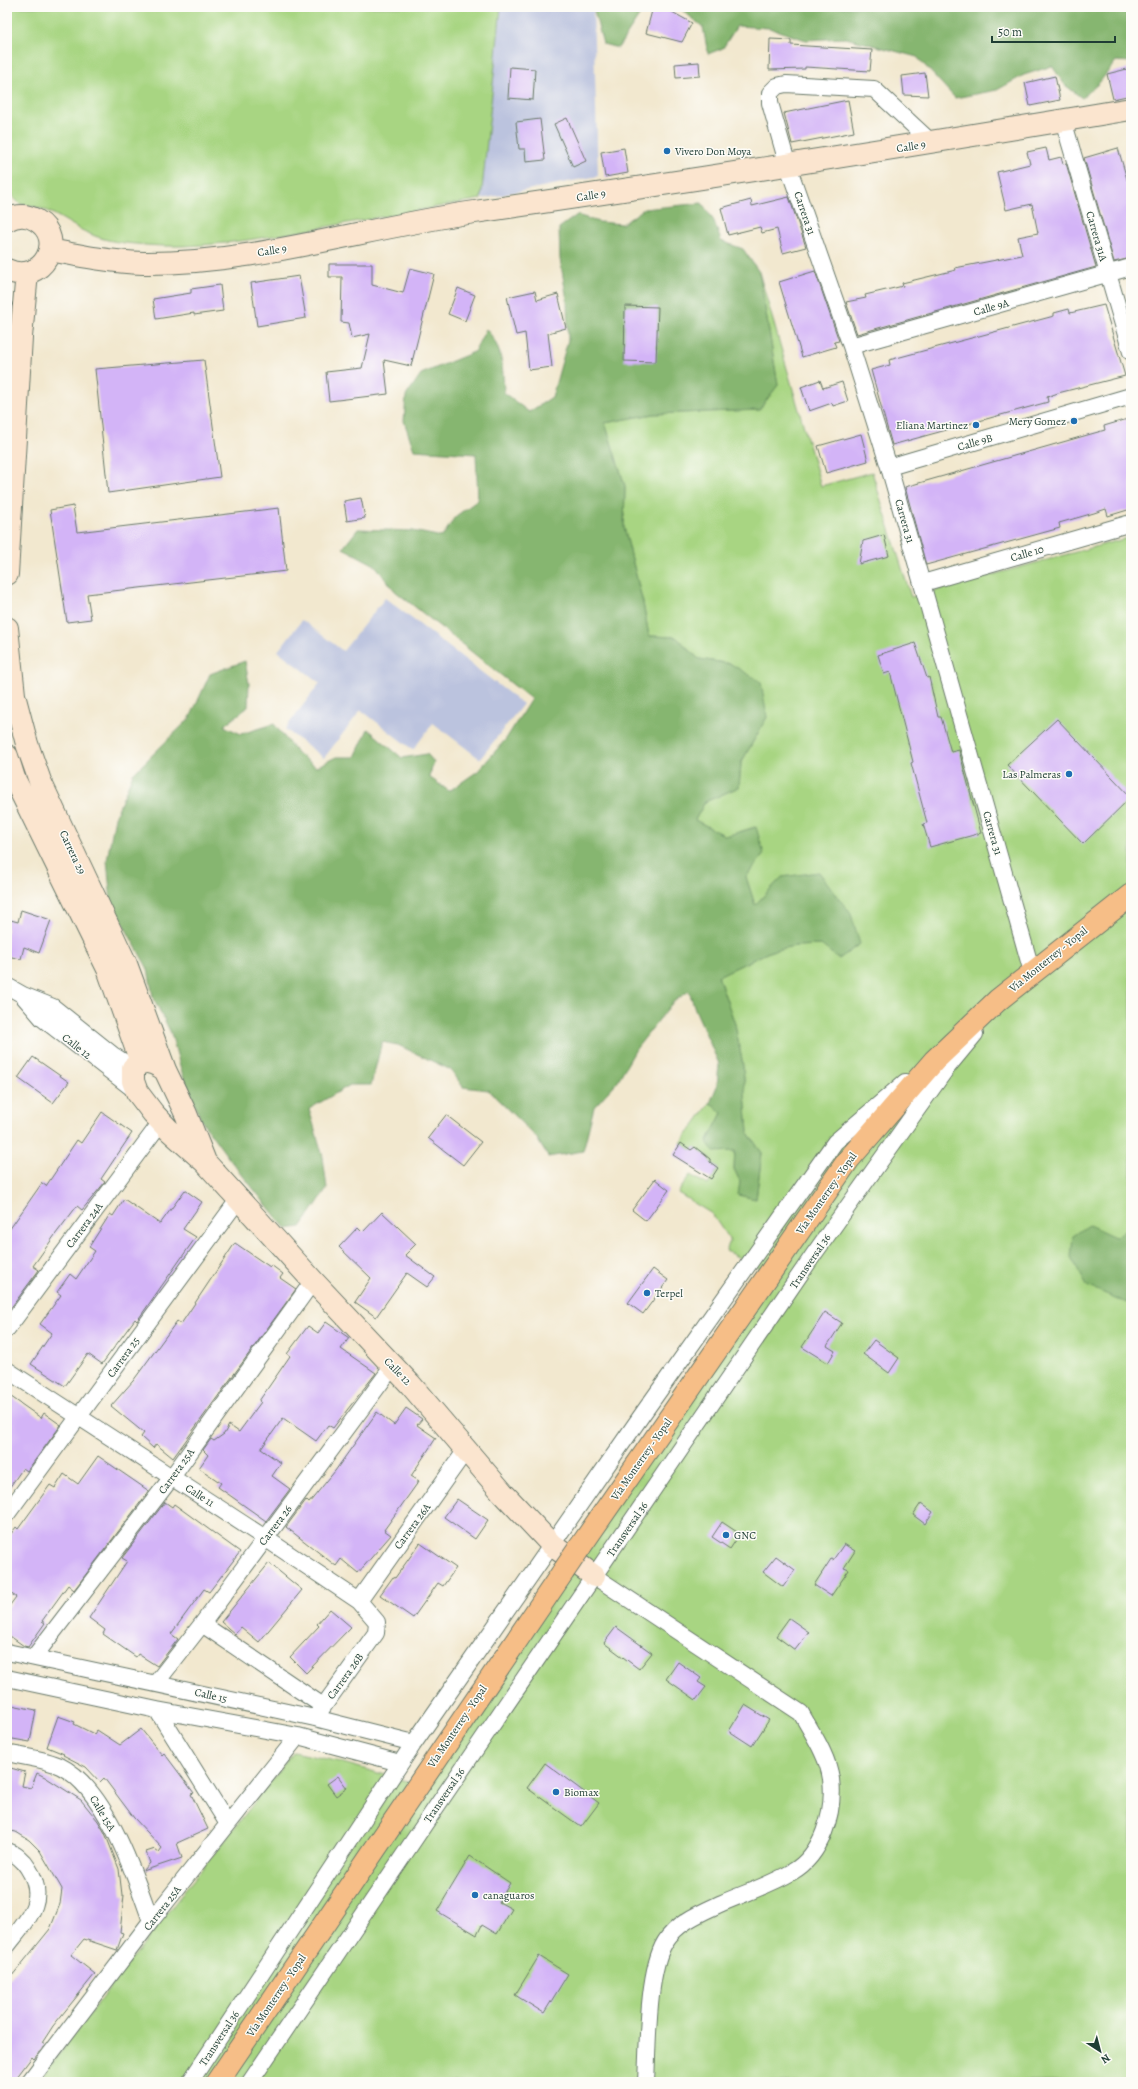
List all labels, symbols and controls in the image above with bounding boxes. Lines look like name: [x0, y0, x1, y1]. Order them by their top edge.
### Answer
scale bar: [992, 18, 1115, 44]
text: 50 m: [998, 24, 1022, 40]
street label: Calle 9: [895, 137, 927, 156]
place label: Vivero Don Moya: [674, 144, 752, 159]
marker: Vivero Don Moya: [662, 146, 672, 156]
street label: Calle 9: [575, 186, 607, 205]
street label: Carrera 31: [790, 189, 819, 237]
street label: Carrera 31A: [1082, 209, 1111, 263]
street label: Calle 9: [256, 241, 288, 260]
street label: Calle 9A: [972, 295, 1011, 320]
place label: Mery Gomez: [1009, 414, 1066, 429]
marker: Mery Gomez: [1069, 416, 1079, 426]
place label: Eliana Martinez: [896, 418, 968, 433]
marker: Eliana Martinez: [971, 420, 981, 430]
street label: Calle 9B: [956, 430, 995, 455]
street label: Carrera 31: [891, 497, 918, 545]
street label: Calle 10: [1009, 542, 1046, 565]
place label: Las Palmeras: [1002, 767, 1061, 782]
marker: Las Palmeras: [1064, 769, 1074, 779]
street label: Carrera 31: [979, 809, 1006, 857]
street label: Carrera 29: [56, 828, 89, 877]
street label: Vía Monterrey - Yopal: [1005, 923, 1091, 996]
street label: Calle 12: [59, 1030, 95, 1063]
street label: Vía Monterrey - Yopal: [792, 1149, 860, 1238]
street label: Carrera 24A: [62, 1199, 107, 1251]
street label: Transversal 36: [786, 1231, 834, 1292]
place label: Terpel: [655, 1286, 683, 1301]
marker: Terpel: [642, 1288, 652, 1298]
street label: Carrera 25: [104, 1334, 143, 1381]
street label: Calle 12: [381, 1354, 415, 1389]
street label: Vía Monterrey - Yopal: [607, 1415, 675, 1504]
street label: Carrera 25A: [155, 1445, 198, 1497]
street label: Calle 11: [182, 1480, 217, 1511]
street label: Transversal 36: [603, 1499, 651, 1560]
street label: Carrera 26A: [391, 1500, 434, 1552]
street label: Carrera 26: [255, 1502, 296, 1549]
place label: GNC: [734, 1528, 756, 1543]
marker: GNC: [721, 1530, 731, 1540]
street label: Carrera 26B: [324, 1650, 367, 1702]
street label: Vía Monterrey - Yopal: [424, 1682, 491, 1771]
street label: Calle 15: [193, 1684, 229, 1707]
street label: Transversal 36: [420, 1765, 468, 1826]
place label: Biomax: [564, 1785, 599, 1800]
marker: Biomax: [551, 1787, 561, 1797]
street label: Calle 15A: [86, 1793, 119, 1834]
street label: Carrera 25A: [140, 1882, 185, 1934]
place label: canaguaros: [483, 1888, 534, 1903]
marker: canaguaros: [470, 1890, 480, 1900]
street label: Vía Monterrey - Yopal: [243, 1951, 310, 2040]
street label: Transversal 36: [196, 2008, 243, 2069]
north arrow: [1080, 2031, 1120, 2071]
text: N: [1098, 2050, 1113, 2067]

